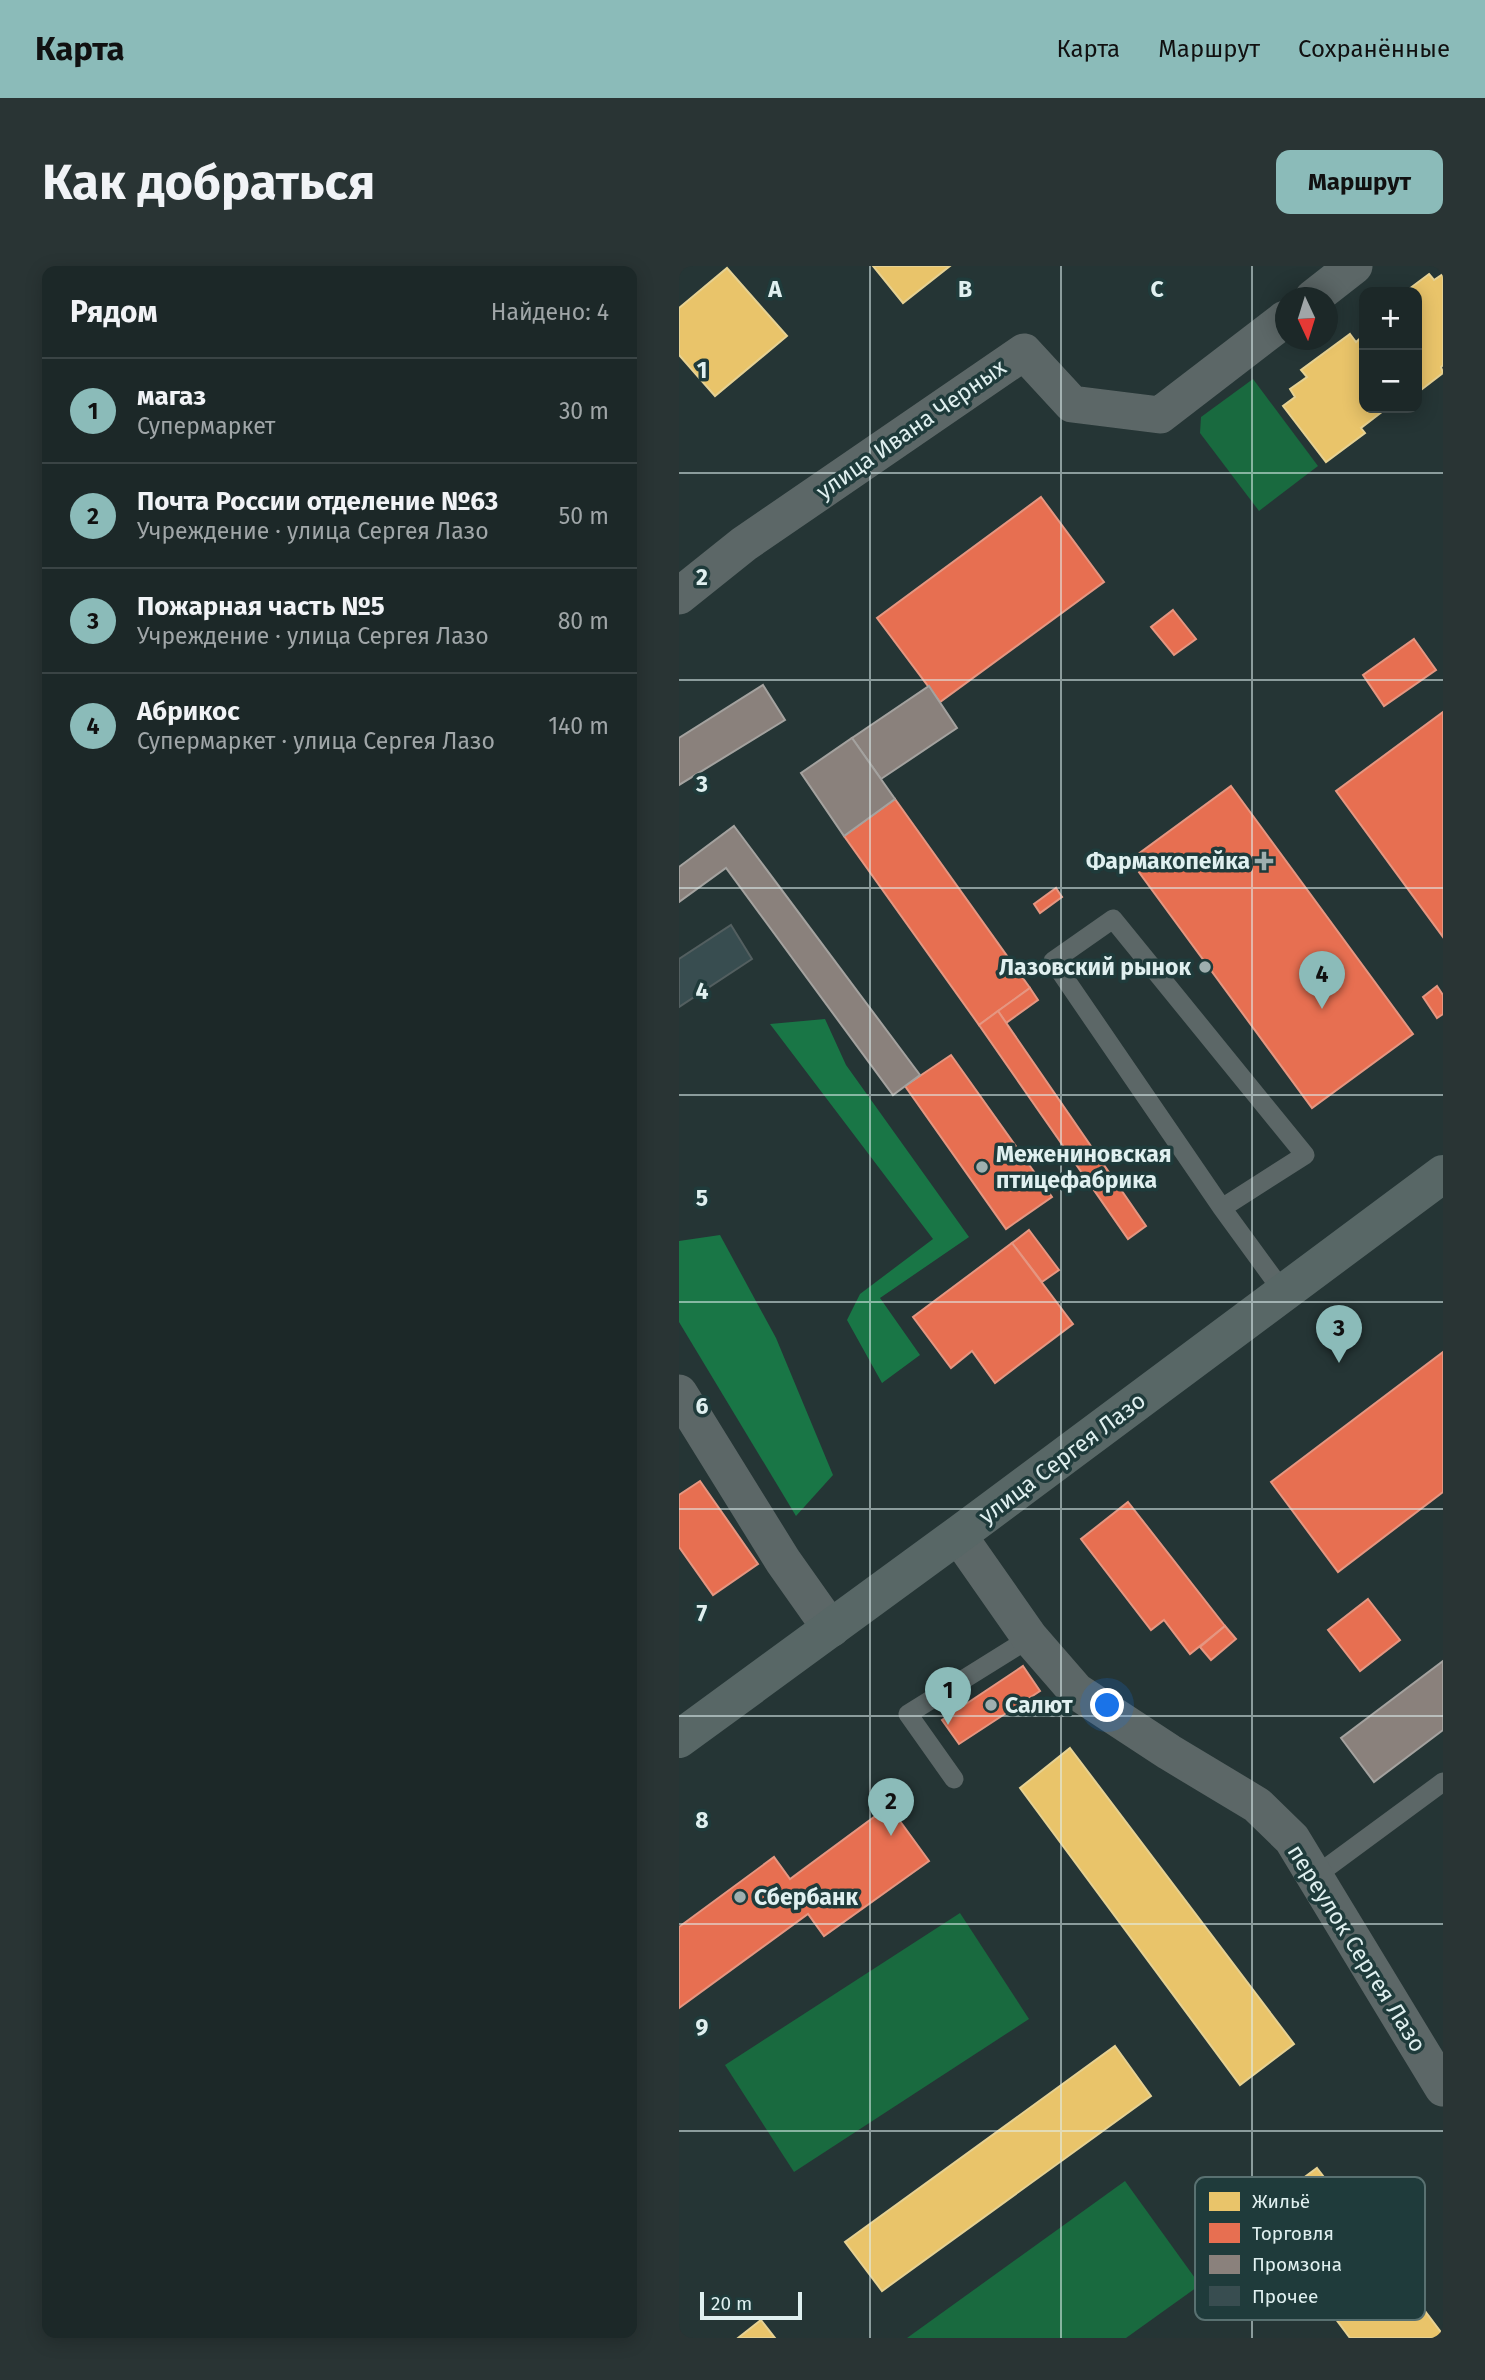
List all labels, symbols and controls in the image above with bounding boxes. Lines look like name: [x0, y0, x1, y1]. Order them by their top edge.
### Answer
text: Карта: [35, 29, 125, 69]
text: Карта: [1057, 35, 1120, 63]
text: Маршрут: [1158, 35, 1260, 63]
text: Сохранённые: [1298, 35, 1450, 63]
button: Маршрут: [1276, 150, 1443, 214]
text: Как добраться: [42, 153, 375, 212]
text: A: [767, 275, 782, 303]
text: B: [958, 275, 972, 303]
text: C: [1150, 275, 1164, 303]
north arrow: [1275, 287, 1338, 350]
map controls: [1359, 287, 1422, 413]
button: +: [1359, 287, 1422, 350]
text: Рядом: [70, 294, 158, 330]
text: Найдено: 4: [491, 298, 609, 326]
button: −: [1359, 350, 1422, 413]
street label: улица Ивана Черных: [811, 352, 1012, 505]
text: 1: [697, 356, 707, 384]
text: магаз: [137, 381, 206, 412]
text: 1: [88, 397, 98, 425]
text: 30 m: [559, 397, 609, 425]
text: Супермаркет: [137, 412, 275, 440]
text: Почта России отделение №63: [137, 486, 498, 517]
text: 2: [87, 502, 99, 530]
text: 50 m: [559, 502, 609, 530]
text: Учреждение · улица Сергея Лазо: [137, 517, 489, 545]
text: 2: [696, 563, 708, 591]
text: Пожарная часть №5: [137, 591, 385, 622]
text: 3: [87, 607, 99, 635]
text: 80 m: [558, 607, 609, 635]
text: Учреждение · улица Сергея Лазо: [137, 622, 489, 650]
text: Абрикос: [137, 696, 240, 727]
text: 4: [87, 712, 100, 740]
text: 140 m: [548, 712, 609, 740]
text: Супермаркет · улица Сергея Лазо: [137, 727, 495, 755]
text: 3: [695, 770, 708, 798]
place label: Фармакопейка: [1086, 847, 1250, 875]
marker: Фармакопейка: [1256, 853, 1272, 869]
pin: 4: [1299, 951, 1345, 1009]
place label: Лазовский рынок: [999, 953, 1191, 981]
marker: Лазовский рынок: [1197, 959, 1213, 975]
text: 4: [696, 977, 709, 1005]
place label: Межениновская птицефабрика: [996, 1140, 1172, 1194]
marker: Межениновская птицефабрика: [974, 1159, 990, 1175]
text: 5: [696, 1184, 708, 1212]
pin: 3: [1316, 1305, 1362, 1363]
street label: улица Сергея Лазо: [973, 1386, 1151, 1530]
text: 6: [696, 1392, 709, 1420]
text: 7: [697, 1599, 708, 1627]
pin: 1: [925, 1667, 971, 1725]
your location: [1090, 1688, 1124, 1722]
place label: Салют: [1005, 1691, 1073, 1719]
marker: Салют: [983, 1697, 999, 1713]
pin: 2: [868, 1778, 914, 1836]
text: 8: [695, 1806, 709, 1834]
street label: переулок Сергея Лазо: [1282, 1839, 1432, 2057]
place label: Сбербанк: [754, 1883, 858, 1911]
marker: Сбербанк: [732, 1889, 748, 1905]
text: 9: [696, 2013, 709, 2041]
legend: [1195, 2177, 1425, 2320]
text: Жильё: [1252, 2190, 1310, 2213]
text: Торговля: [1252, 2222, 1334, 2245]
text: Промзона: [1252, 2253, 1342, 2276]
text: Прочее: [1252, 2285, 1318, 2308]
scale bar: [700, 2289, 801, 2321]
text: 20 m: [711, 2292, 752, 2315]

